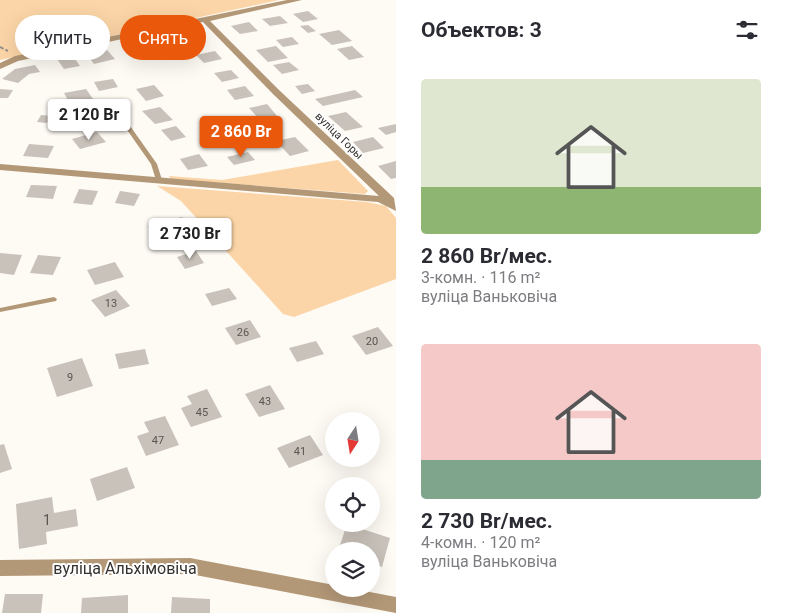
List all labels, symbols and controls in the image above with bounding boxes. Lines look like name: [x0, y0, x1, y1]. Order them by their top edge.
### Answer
chip: Купить: [15, 15, 110, 60]
chip: Снять: [120, 15, 206, 60]
icon: filters: [733, 16, 761, 44]
text: Объектов: 3: [421, 18, 542, 42]
pin: 2 120 Br: [37, 98, 141, 141]
text: 2 120 Br: [59, 105, 119, 124]
street label: вуліца Горы: [312, 110, 366, 162]
icon: home: [546, 112, 636, 202]
pin: 2 860 Br: [189, 116, 293, 158]
text: 2 860 Br: [211, 122, 271, 141]
pin: 2 730 Br: [138, 218, 242, 260]
text: 2 730 Br: [160, 224, 220, 243]
text: 2 860 Br/мес.: [421, 244, 553, 268]
text: 3-комн. · 116 m²: [421, 268, 540, 287]
text: вуліца Ваньковіча: [421, 287, 557, 306]
house number: 13: [105, 297, 117, 310]
house number: 26: [237, 326, 249, 339]
house number: 20: [366, 335, 378, 348]
house number: 9: [67, 371, 73, 384]
icon: home: [546, 377, 636, 467]
house number: 43: [259, 395, 271, 408]
house number: 45: [196, 406, 208, 419]
north arrow: [325, 412, 380, 468]
map controls: [325, 412, 380, 597]
house number: 47: [152, 434, 164, 447]
house number: 41: [294, 445, 306, 458]
button: locate: [325, 477, 380, 532]
text: 2 730 Br/мес.: [421, 509, 553, 533]
house number: 1: [43, 512, 51, 528]
text: 4-комн. · 120 m²: [421, 533, 540, 552]
button: layers: [325, 542, 380, 597]
text: вуліца Ваньковіча: [421, 552, 557, 571]
street label: вуліца Альхімовіча: [53, 559, 197, 578]

